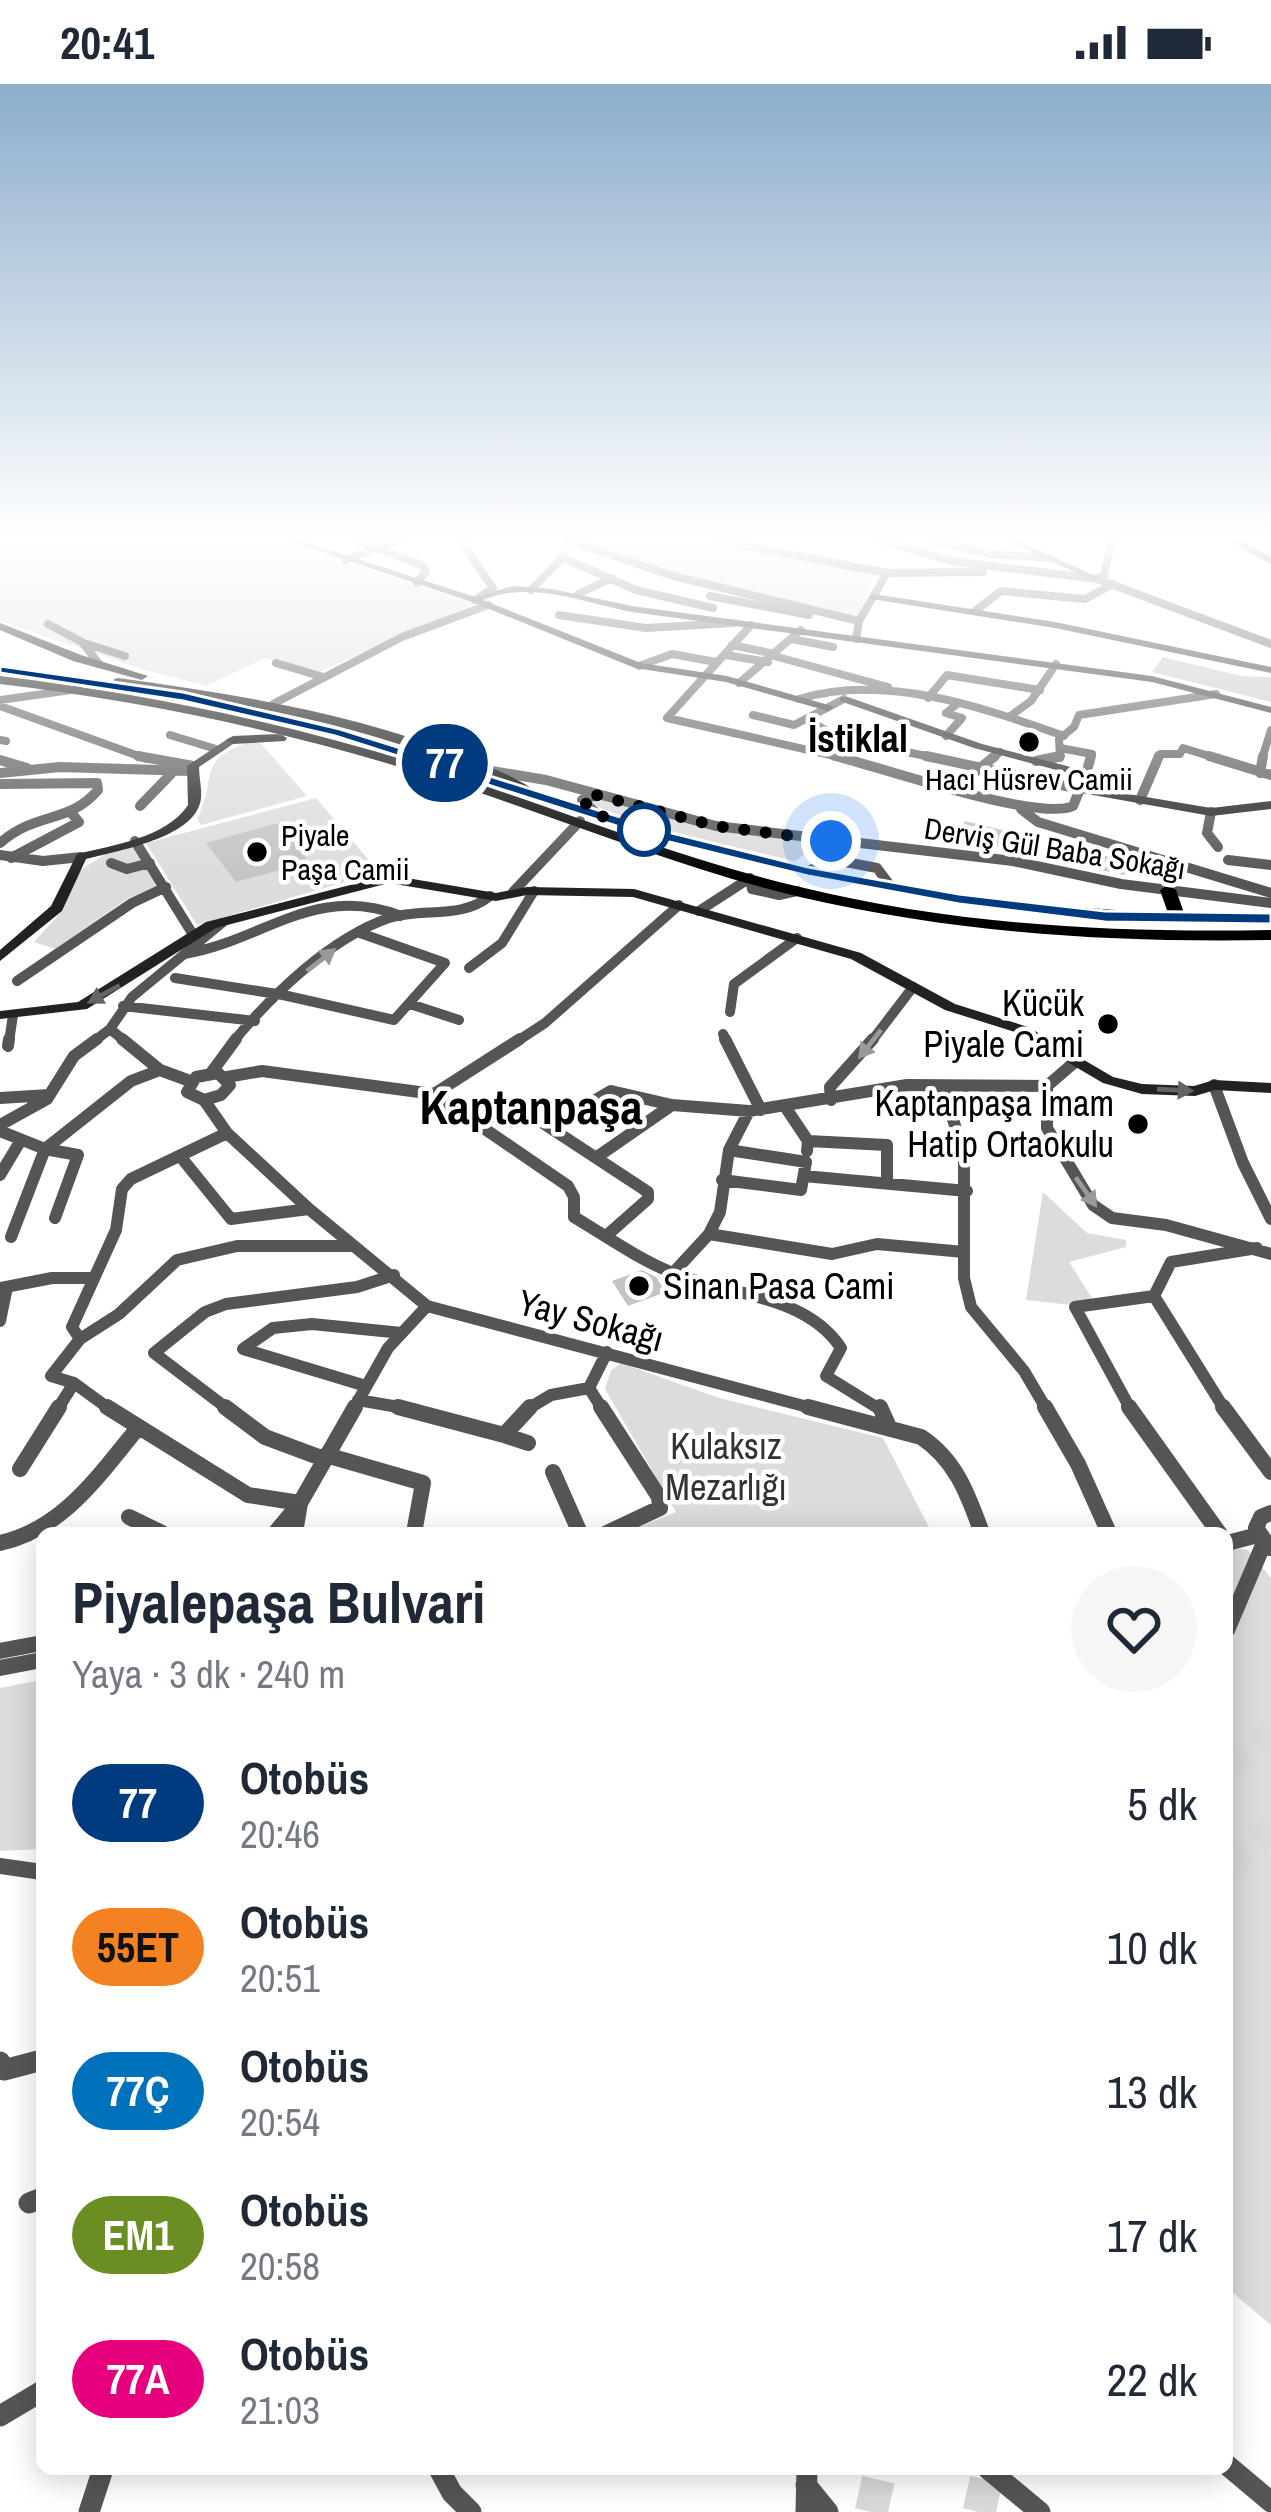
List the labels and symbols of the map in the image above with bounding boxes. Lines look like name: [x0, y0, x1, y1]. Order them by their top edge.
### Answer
district label: İstiklal: [808, 712, 908, 764]
line badge: 77: [391, 724, 499, 802]
marker: Hacı Hüsrev Camii: [1016, 729, 1042, 755]
place label: Hacı Hüsrev Camii: [925, 759, 1133, 799]
unlabelled marker: [619, 805, 669, 855]
street label: Derviş Gül Baba Sokağı: [922, 808, 1188, 888]
your location: [801, 811, 861, 871]
place label: Piyale Paşa Camii: [281, 815, 410, 889]
marker: Piyale Paşa Camii: [244, 839, 270, 865]
one-way arrow: [306, 949, 337, 973]
place label: Kücük Piyale Cami: [923, 979, 1084, 1068]
one-way arrow: [87, 983, 121, 1004]
marker: Kücük Piyale Cami: [1095, 1011, 1121, 1037]
one-way arrow: [858, 1028, 882, 1059]
district label: Kaptanpaşa: [419, 1074, 643, 1139]
place label: Kaptanpaşa İmam Hatip Ortaokulu: [874, 1079, 1114, 1168]
one-way arrow: [1157, 1081, 1195, 1100]
marker: Kaptanpaşa İmam Hatip Ortaokulu: [1125, 1111, 1151, 1137]
one-way arrow: [1074, 1176, 1097, 1208]
place label: Sinan Pasa Cami: [663, 1262, 894, 1310]
marker: Sinan Pasa Cami: [626, 1273, 652, 1299]
street label: Yay Sokağı: [513, 1278, 669, 1362]
park label: Kulaksız Mezarlığı: [665, 1422, 787, 1511]

